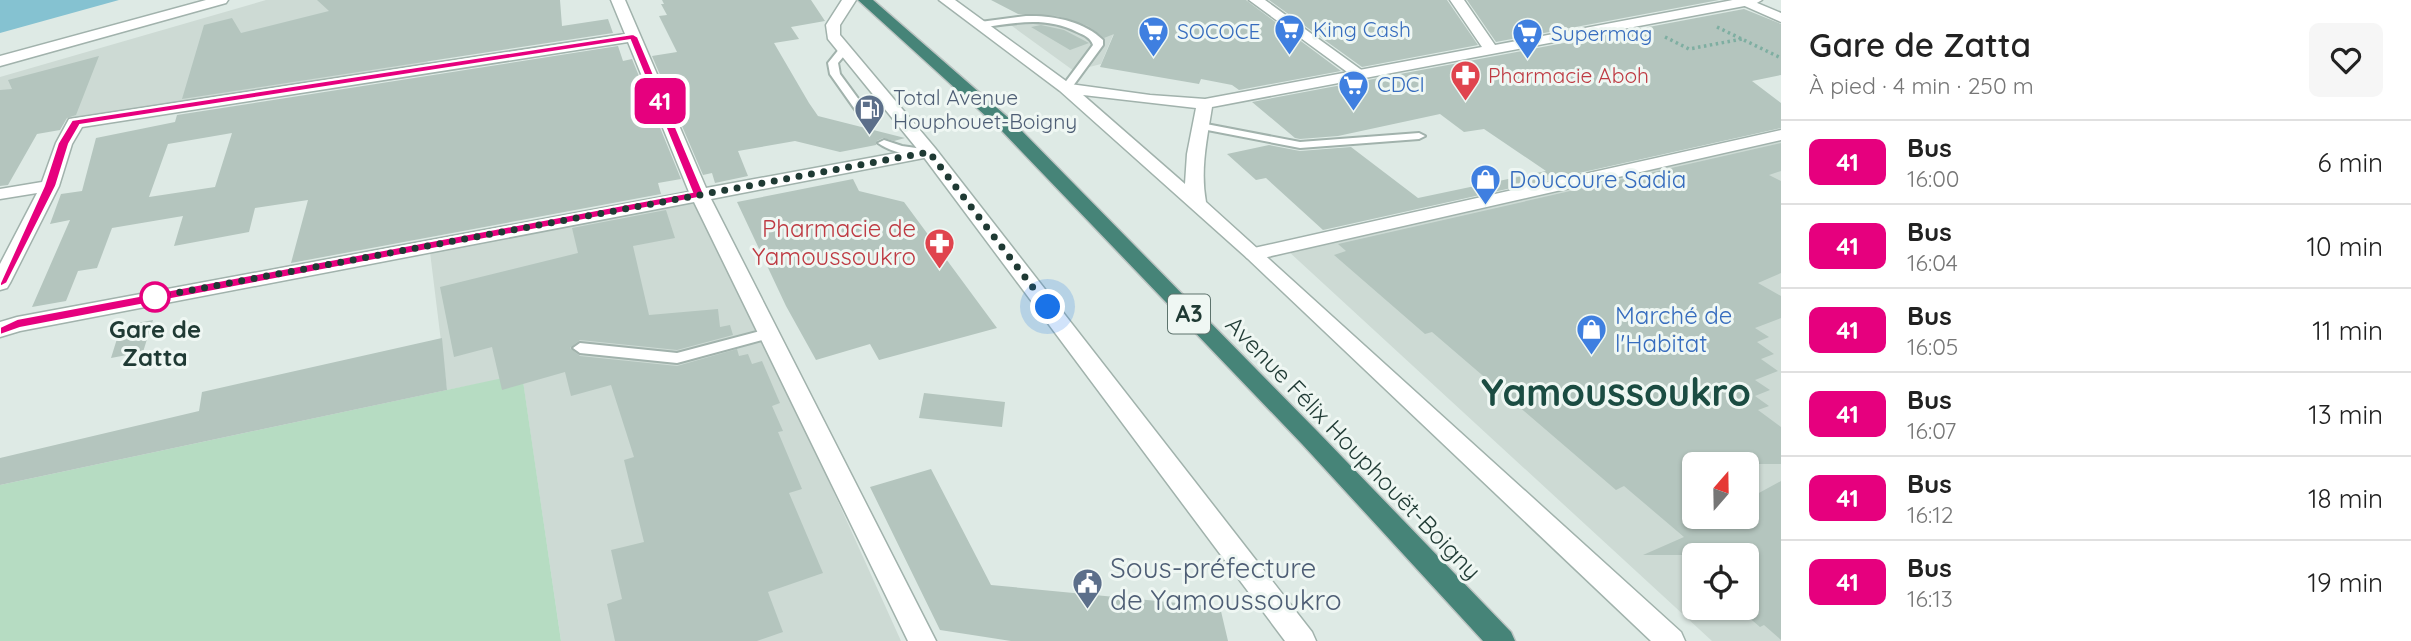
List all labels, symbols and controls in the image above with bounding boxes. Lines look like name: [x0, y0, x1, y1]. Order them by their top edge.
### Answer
supermarket icon: King Cash: [1273, 13, 1307, 57]
supermarket icon: SOCOCE: [1137, 15, 1171, 59]
place label: King Cash: [1313, 16, 1411, 42]
supermarket icon: Supermag: [1511, 17, 1545, 61]
place label: SOCOCE: [1177, 18, 1260, 44]
place label: Supermag: [1551, 20, 1652, 46]
button: heart: [2309, 23, 2383, 97]
text: Gare de Zatta: [1809, 24, 2031, 65]
pharmacy icon: Pharmacie Aboh: [1448, 59, 1482, 103]
place label: Pharmacie Aboh: [1488, 62, 1649, 88]
supermarket icon: CDCI: [1337, 68, 1371, 112]
place label: CDCI: [1377, 71, 1425, 97]
text: À pied · 4 min · 250 m: [1809, 71, 2034, 100]
line badge: 41: [628, 78, 692, 124]
place label: Total Avenue Houphouet-Boigny: [893, 84, 1077, 134]
text: 41: [649, 86, 671, 116]
fuel station icon: Total Avenue Houphouet-Boigny: [853, 93, 887, 137]
text: Bus: [1907, 131, 1952, 164]
text: 6 min: [2318, 146, 2383, 179]
text: 41: [1836, 147, 1859, 177]
shop icon: Doucoure Sadia: [1469, 163, 1503, 207]
place label: Doucoure Sadia: [1509, 164, 1686, 194]
text: 16:00: [1907, 164, 1960, 193]
place label: Pharmacie de Yamoussoukro: [752, 213, 916, 271]
text: Bus: [1907, 215, 1952, 248]
pharmacy icon: Pharmacie de Yamoussoukro: [922, 226, 956, 270]
text: 10 min: [2307, 230, 2383, 263]
text: 41: [1836, 231, 1859, 261]
text: 16:04: [1907, 248, 1958, 277]
marker: Gare de Zatta: [140, 282, 170, 312]
your location: [1030, 289, 1065, 324]
road number: A3: [1168, 294, 1210, 334]
text: Bus: [1907, 299, 1952, 332]
place label: Marché de l'Habitat: [1615, 300, 1732, 358]
street label: Avenue Félix Houphouët-Boigny: [1220, 309, 1488, 585]
shop icon: Marché de l'Habitat: [1575, 313, 1609, 357]
place label: Gare de Zatta: [109, 314, 201, 372]
text: 11 min: [2312, 314, 2383, 347]
text: 41: [1836, 315, 1859, 345]
text: 16:05: [1907, 332, 1958, 361]
district label: Yamoussoukro: [1481, 368, 1751, 416]
text: Bus: [1907, 383, 1952, 416]
text: 13 min: [2308, 398, 2383, 431]
text: 41: [1836, 399, 1859, 429]
text: 16:07: [1907, 416, 1956, 445]
north arrow: [1682, 452, 1759, 528]
map controls: [1682, 452, 1759, 620]
text: Bus: [1907, 467, 1952, 500]
text: 18 min: [2308, 482, 2383, 515]
text: 41: [1836, 483, 1859, 513]
text: 16:12: [1907, 500, 1953, 529]
button: locate: [1682, 543, 1759, 620]
place label: Sous-préfecture de Yamoussoukro: [1110, 550, 1342, 617]
text: Bus: [1907, 551, 1952, 584]
text: 19 min: [2307, 566, 2383, 599]
public building icon: Sous-préfecture de Yamoussoukro: [1070, 567, 1104, 611]
text: 41: [1836, 567, 1859, 597]
text: 16:13: [1907, 584, 1953, 613]

